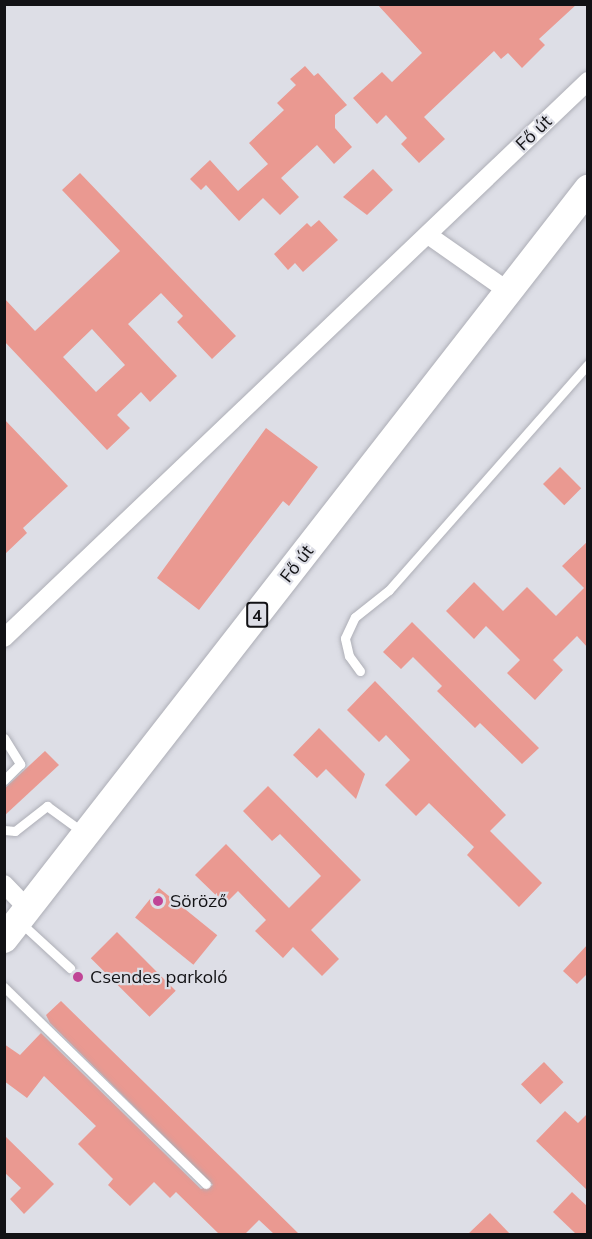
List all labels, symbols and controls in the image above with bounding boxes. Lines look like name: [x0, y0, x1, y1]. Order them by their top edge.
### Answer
street label: Fő út: [512, 111, 556, 155]
street label: Fő út: [276, 541, 318, 587]
road number: 4: [245, 602, 269, 628]
place label: Söröző: [170, 890, 228, 912]
marker: Söröző: [151, 894, 165, 908]
place label: Csendes parkoló: [90, 966, 228, 988]
marker: Csendes parkoló: [71, 970, 85, 984]

